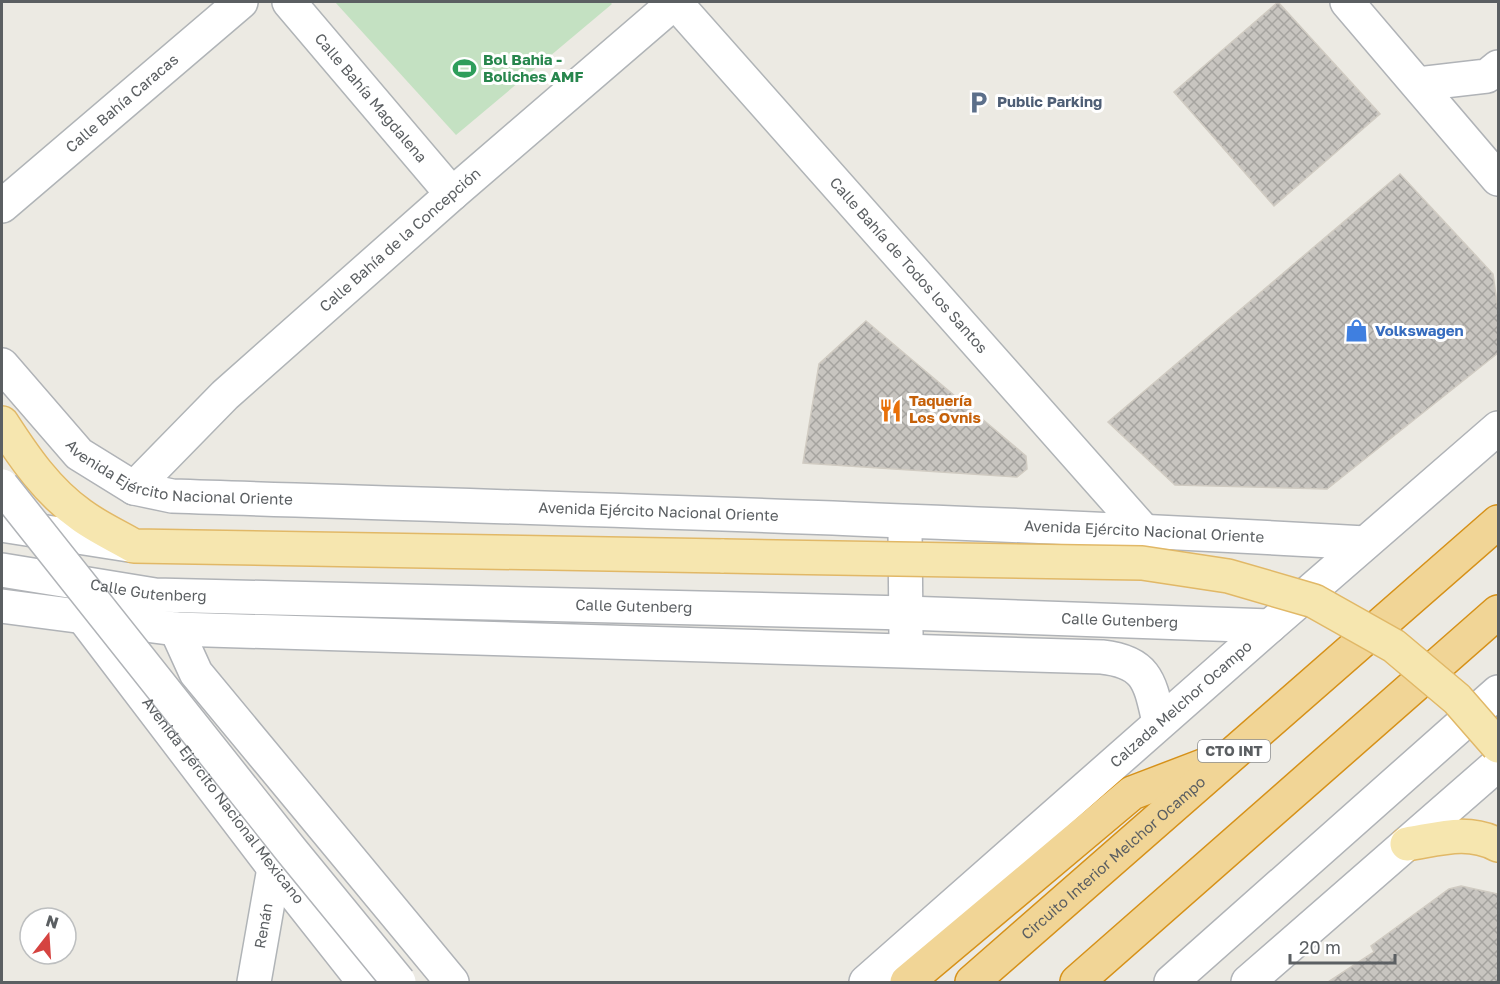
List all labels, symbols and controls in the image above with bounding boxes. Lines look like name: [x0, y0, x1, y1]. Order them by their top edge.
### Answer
street label: Calle Bahía Magdalena: [311, 29, 431, 166]
street label: Calle Bahía Caracas: [62, 50, 181, 156]
place label: Bol Bahia - Boliches AMF: [483, 50, 583, 85]
sports icon: Bol Bahia - Boliches AMF: [452, 56, 478, 82]
parking icon: Public Parking: [966, 89, 992, 115]
place label: Public Parking: [997, 92, 1102, 110]
street label: Calle Bahía de la Concepción: [315, 164, 484, 315]
street label: Calle Bahía de Todos los Santos: [827, 173, 992, 356]
shop icon: Volkswagen: [1344, 318, 1370, 344]
place label: Volkswagen: [1375, 321, 1464, 339]
place label: Taquería Los Ovnis: [909, 391, 981, 426]
restaurant icon: Taquería Los Ovnis: [878, 397, 904, 423]
street label: Avenida Ejército Nacional Oriente: [63, 436, 294, 508]
street label: Avenida Ejército Nacional Oriente: [538, 498, 779, 524]
street label: Avenida Ejército Nacional Oriente: [1024, 516, 1265, 545]
street label: Calle Gutenberg: [89, 575, 207, 604]
street label: Calle Gutenberg: [575, 595, 693, 616]
street label: Calle Gutenberg: [1061, 609, 1178, 631]
street label: Calzada Melchor Ocampo: [1106, 636, 1255, 771]
street label: Avenida Ejército Nacional Mexicano: [139, 693, 309, 907]
road number: CTO INT: [1198, 740, 1270, 762]
street label: Circuito Interior Melchor Ocampo: [1017, 772, 1209, 943]
street label: Renán: [250, 902, 276, 950]
north arrow: [18, 906, 78, 966]
text: N: [44, 910, 61, 933]
scale bar: [1290, 927, 1395, 965]
text: 20 m: [1299, 936, 1341, 958]

